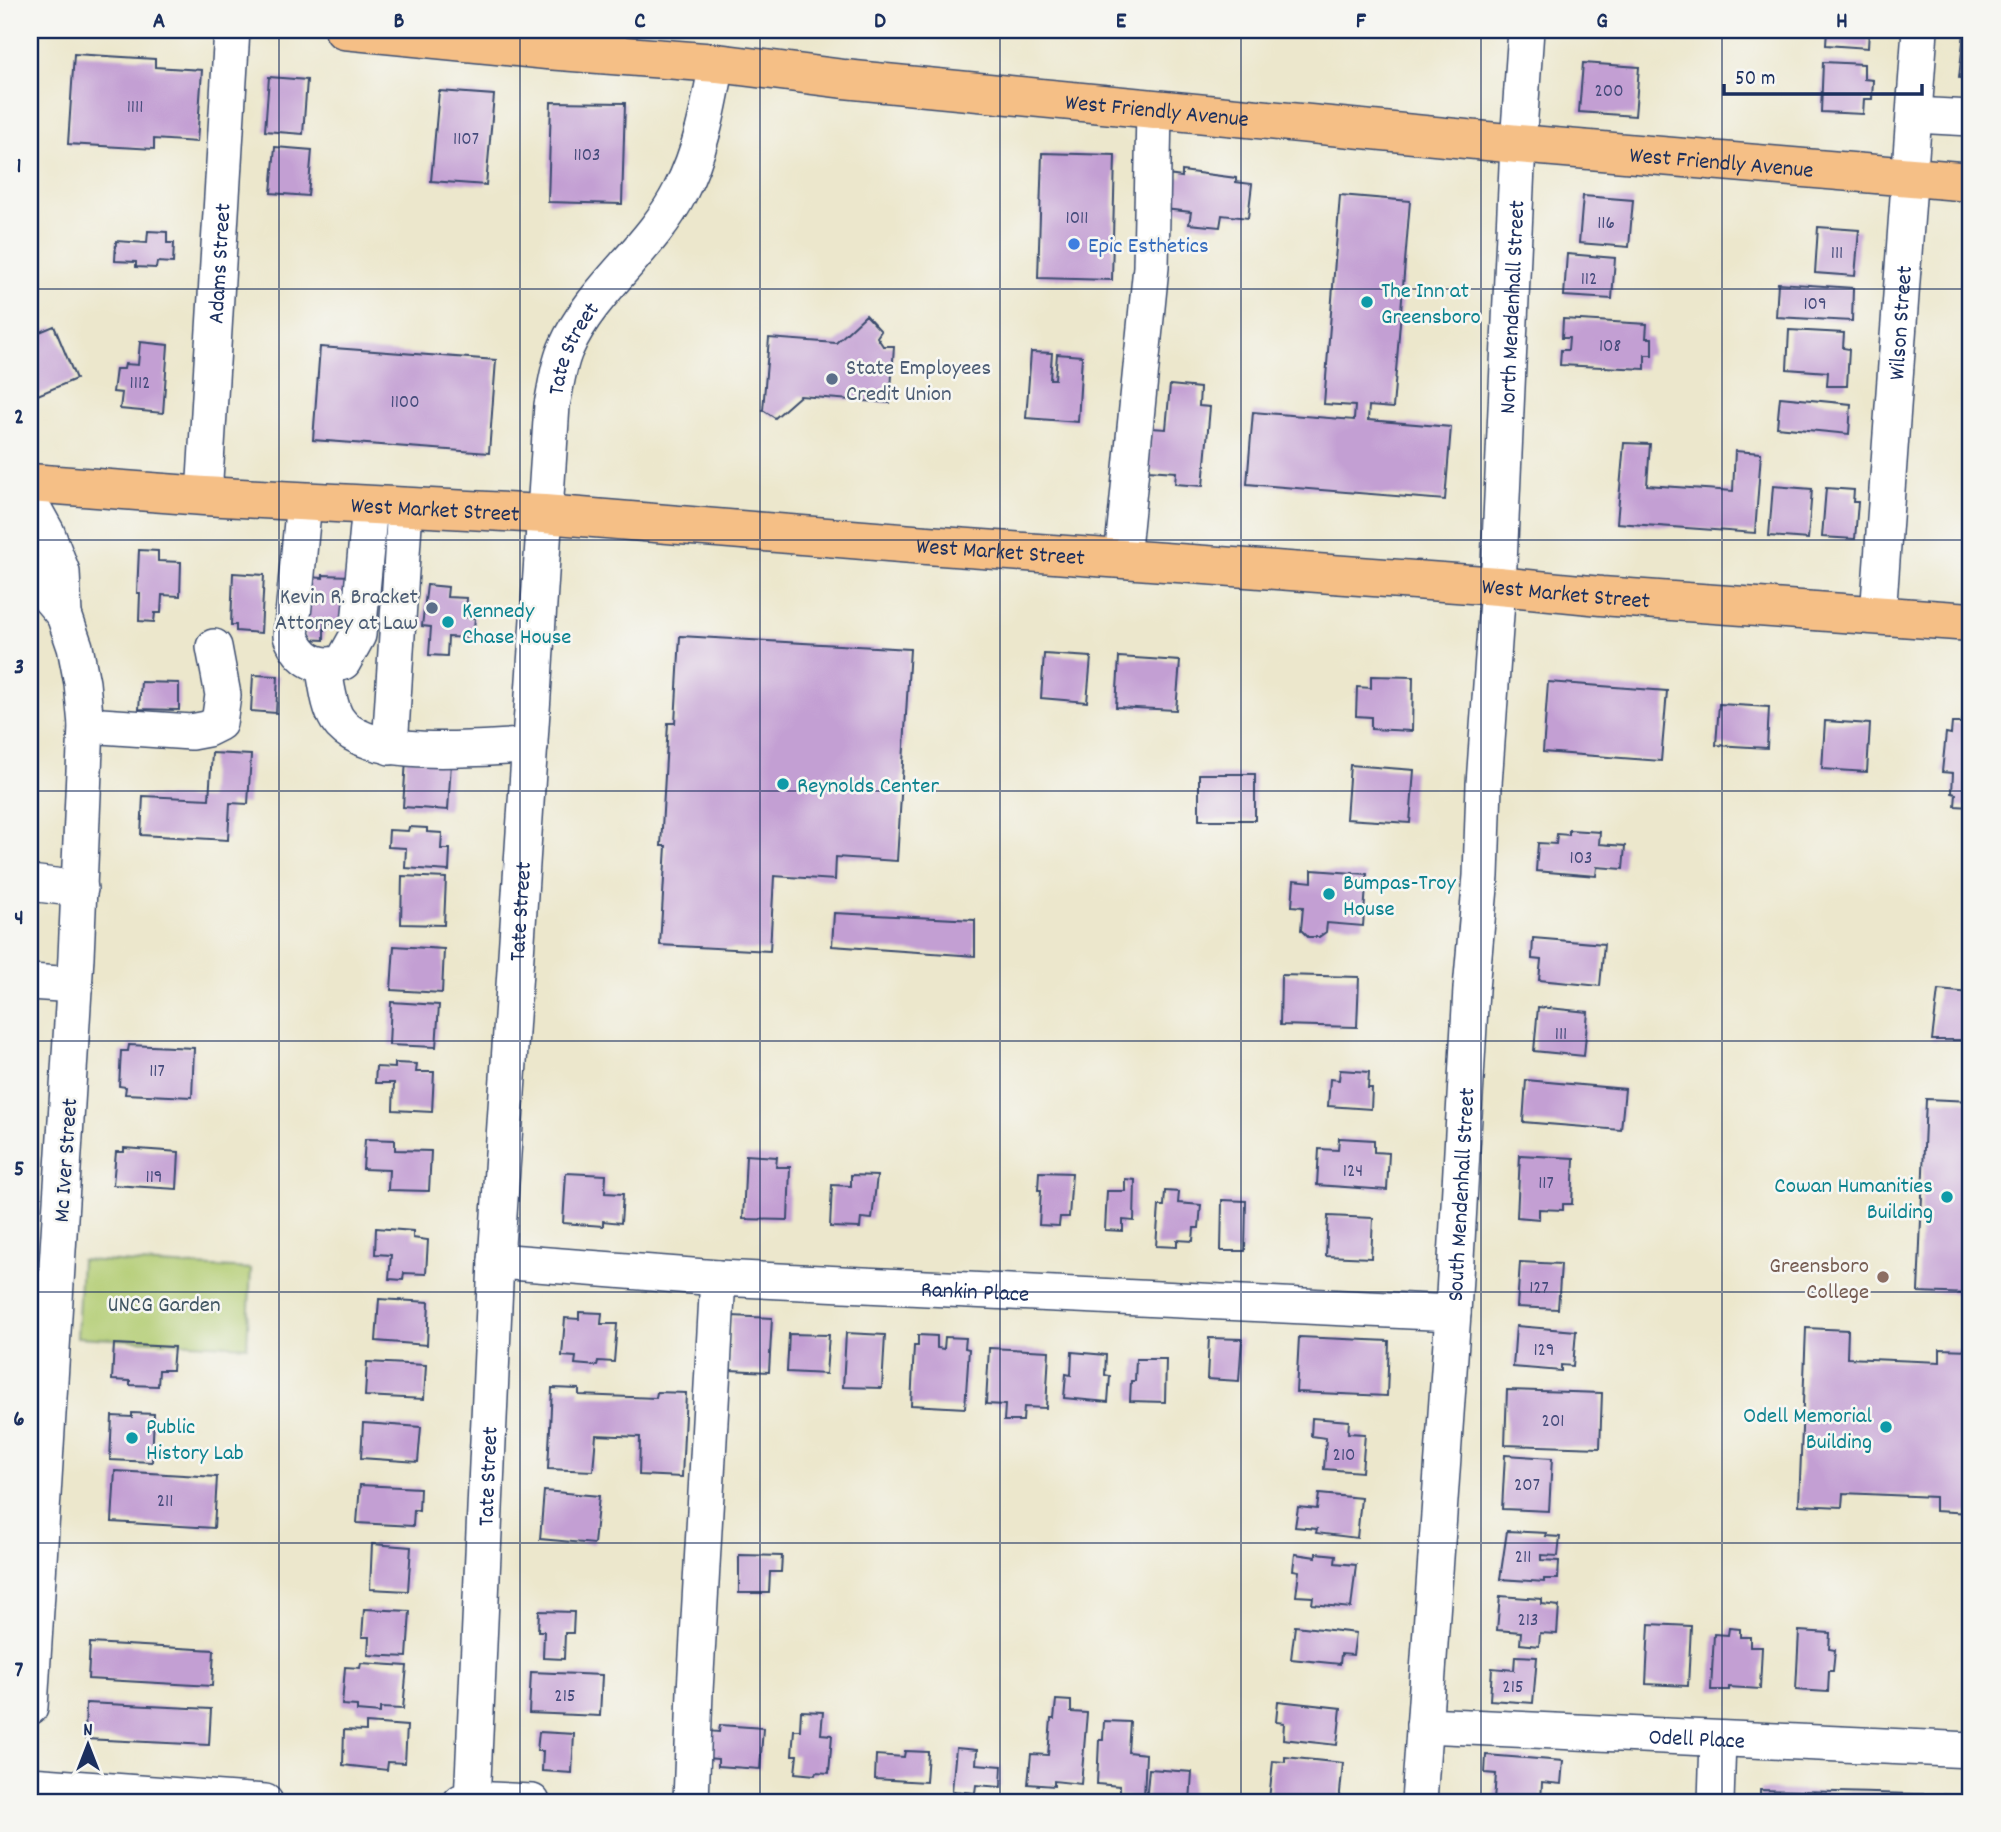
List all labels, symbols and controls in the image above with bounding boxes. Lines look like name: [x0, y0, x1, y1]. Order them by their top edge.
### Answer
text: A: [153, 6, 165, 39]
text: B: [394, 6, 405, 39]
text: C: [634, 6, 646, 39]
text: D: [874, 6, 886, 39]
text: E: [1116, 6, 1127, 39]
text: F: [1356, 6, 1367, 39]
text: G: [1596, 6, 1608, 39]
text: H: [1836, 6, 1848, 39]
scale bar: [1724, 52, 1922, 96]
text: 50 m: [1735, 65, 1775, 95]
house number: 200: [1594, 79, 1624, 106]
street label: West Friendly Avenue: [1063, 87, 1250, 138]
house number: 1111: [127, 95, 143, 122]
house number: 1107: [453, 127, 479, 154]
street label: West Friendly Avenue: [1628, 140, 1815, 189]
house number: 1103: [573, 143, 601, 170]
text: 1: [16, 151, 22, 184]
street label: North Mendenhall Street: [1493, 200, 1535, 415]
street label: Adams Street: [201, 202, 242, 325]
house number: 1011: [1066, 206, 1088, 233]
house number: 116: [1597, 211, 1615, 238]
place label: Epic Esthetics: [1088, 231, 1209, 264]
marker: Epic Esthetics: [1066, 236, 1082, 252]
house number: 111: [1831, 241, 1843, 268]
street label: Wilson Street: [1882, 265, 1923, 381]
house number: 112: [1581, 267, 1597, 294]
place label: The Inn at Greensboro: [1381, 276, 1481, 335]
house number: 109: [1803, 292, 1827, 319]
marker: The Inn at Greensboro: [1359, 294, 1375, 310]
street label: Tate Street: [541, 296, 609, 398]
house number: 108: [1599, 334, 1621, 361]
place label: State Employees Credit Union: [846, 353, 991, 412]
house number: 1112: [130, 371, 150, 398]
marker: State Employees Credit Union: [824, 371, 840, 387]
house number: 1100: [390, 390, 420, 417]
text: 2: [14, 402, 24, 435]
street label: West Market Street: [350, 491, 520, 533]
street label: West Market Street: [915, 531, 1086, 576]
street label: West Market Street: [1480, 572, 1651, 619]
place label: Kevin R. Bracket Attorney at Law: [275, 582, 418, 641]
place label: Kennedy Chase House: [462, 596, 571, 655]
marker: Kevin R. Bracket Attorney at Law: [424, 600, 440, 616]
marker: Kennedy Chase House: [440, 614, 456, 630]
text: 3: [14, 652, 24, 685]
place label: Reynolds Center: [797, 771, 939, 804]
marker: Reynolds Center: [775, 776, 791, 792]
house number: 103: [1570, 846, 1592, 873]
street label: Tate Street: [503, 861, 542, 962]
place label: Bumpas-Troy House: [1343, 868, 1457, 927]
marker: Bumpas-Troy House: [1321, 886, 1337, 902]
text: 4: [14, 903, 24, 936]
house number: 111: [1555, 1022, 1567, 1049]
house number: 117: [149, 1059, 165, 1086]
street label: South Mendenhall Street: [1441, 1087, 1485, 1302]
street label: Mc Iver Street: [47, 1097, 88, 1224]
text: 5: [14, 1154, 24, 1187]
house number: 124: [1343, 1159, 1363, 1186]
house number: 119: [145, 1165, 163, 1192]
house number: 117: [1538, 1171, 1554, 1198]
place label: Cowan Humanities Building: [1774, 1171, 1933, 1230]
marker: Cowan Humanities Building: [1939, 1189, 1955, 1205]
place label: Greensboro College: [1769, 1251, 1869, 1310]
marker: Greensboro College: [1875, 1269, 1891, 1285]
street label: Rankin Place: [920, 1275, 1030, 1313]
house number: 127: [1529, 1276, 1549, 1303]
park label: UNCG Garden: [107, 1290, 221, 1323]
house number: 129: [1533, 1338, 1555, 1365]
place label: Odell Memorial Building: [1743, 1401, 1873, 1460]
text: 6: [13, 1404, 25, 1437]
house number: 201: [1542, 1409, 1564, 1436]
place label: Public History Lab: [146, 1412, 244, 1471]
marker: Odell Memorial Building: [1878, 1419, 1894, 1435]
street label: Tate Street: [471, 1426, 509, 1527]
marker: Public History Lab: [124, 1430, 140, 1446]
house number: 210: [1333, 1443, 1355, 1470]
house number: 207: [1514, 1473, 1540, 1500]
house number: 211: [157, 1489, 173, 1516]
house number: 211: [1515, 1545, 1531, 1572]
house number: 213: [1518, 1608, 1538, 1635]
text: 7: [15, 1655, 24, 1688]
house number: 215: [1502, 1675, 1524, 1702]
house number: 215: [554, 1684, 576, 1711]
north arrow: [52, 1710, 122, 1780]
text: N: [83, 1718, 93, 1745]
street label: Odell Place: [1648, 1722, 1746, 1760]

